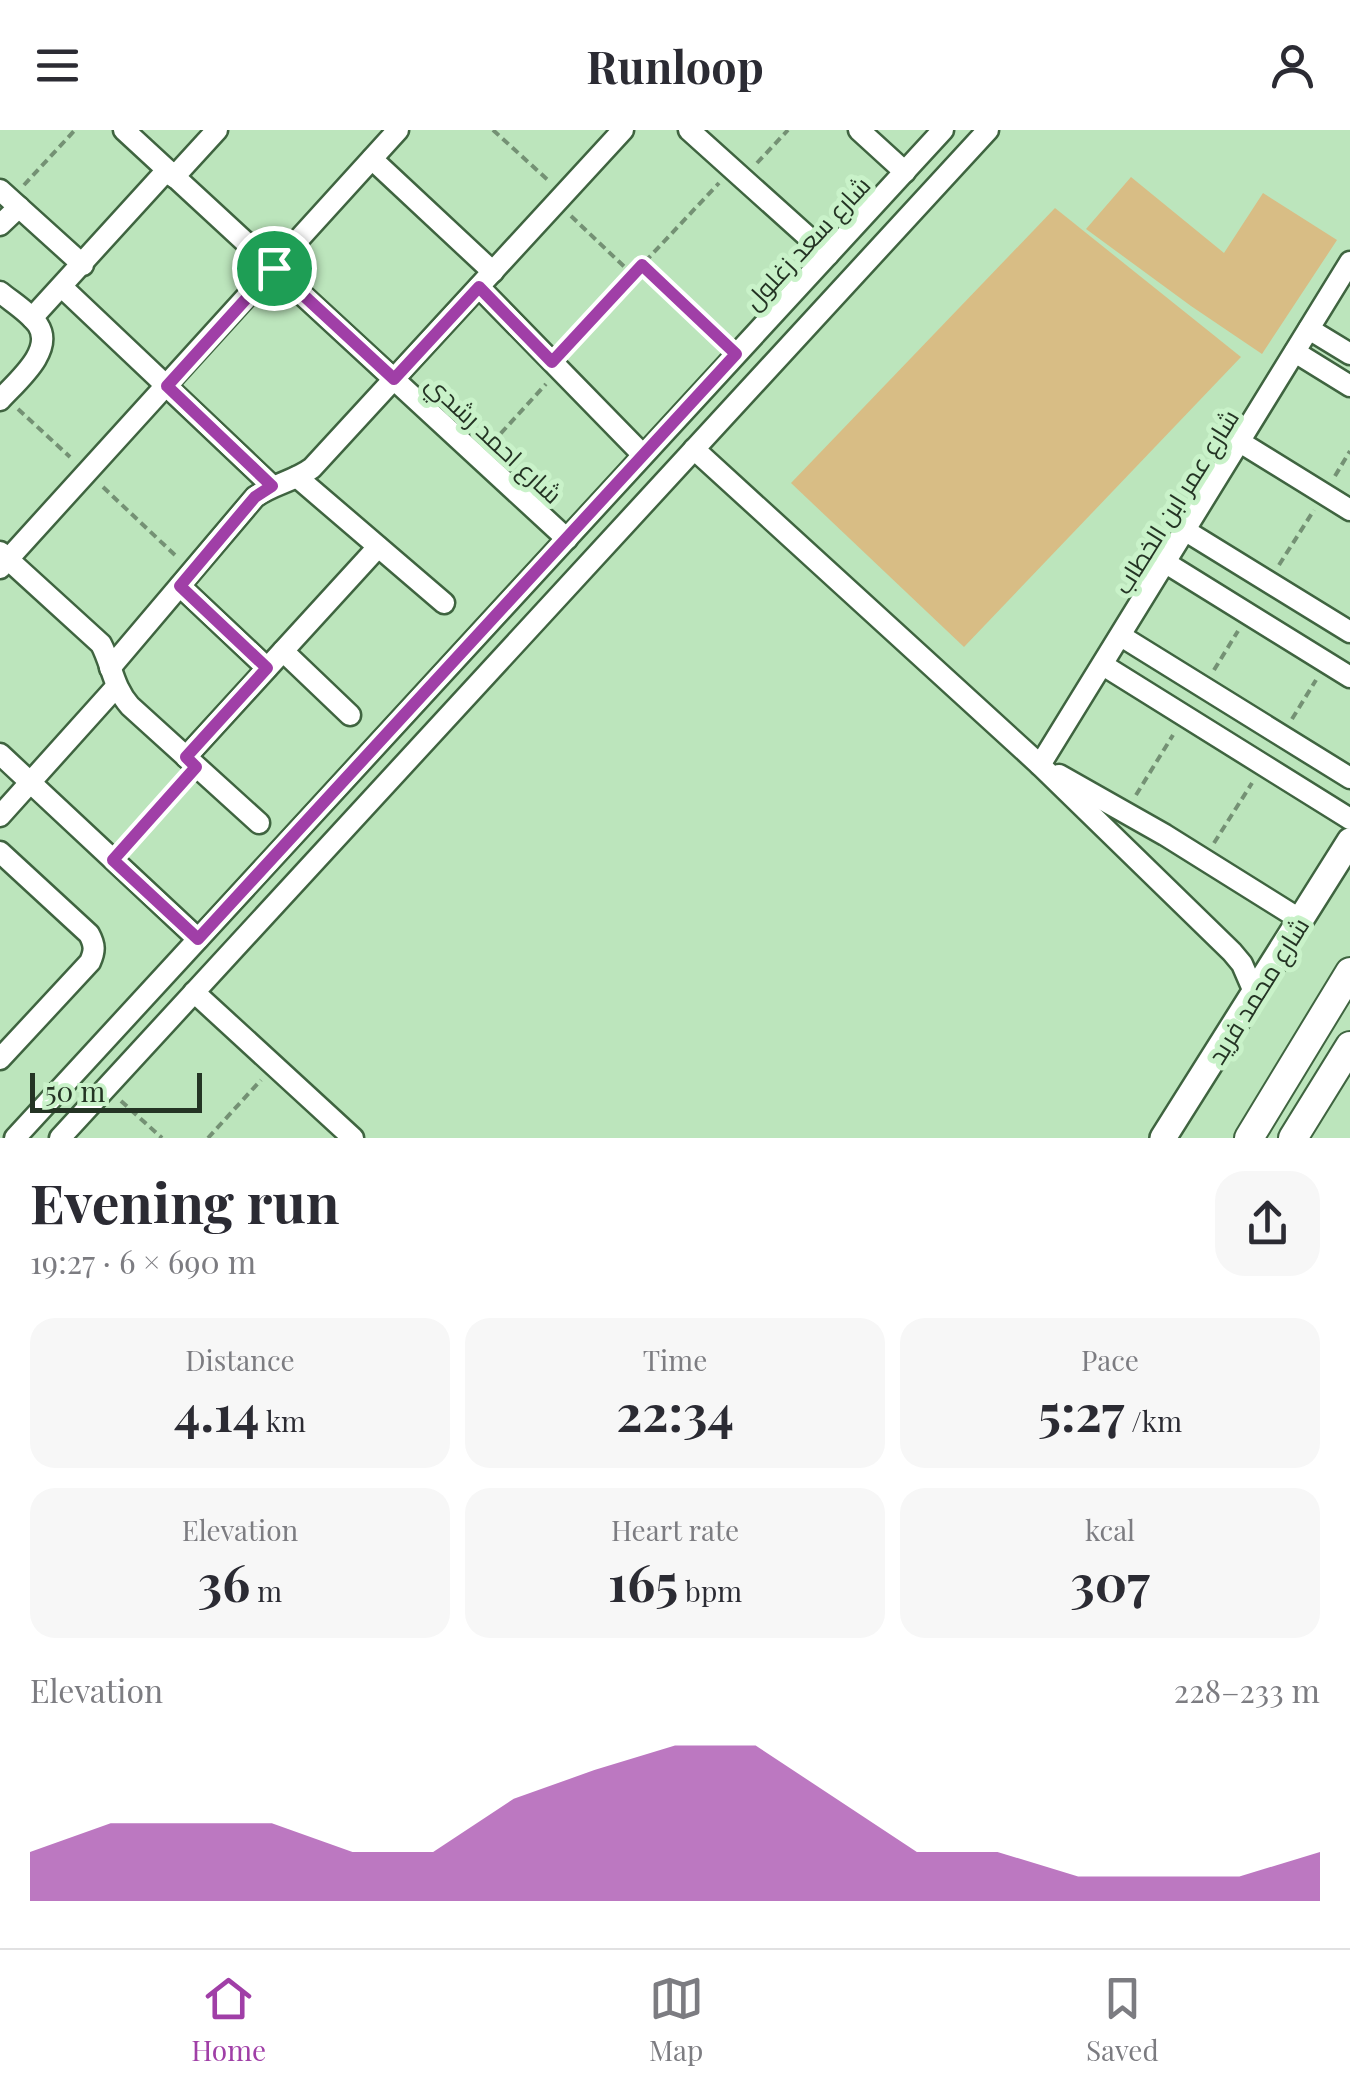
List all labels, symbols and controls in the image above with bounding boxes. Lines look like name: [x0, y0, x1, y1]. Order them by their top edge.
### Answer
text: Runloop: [586, 35, 764, 95]
icon: menu: [30, 38, 85, 93]
icon: person: [1265, 38, 1320, 93]
street label: شارع سعد زغلول: [736, 168, 878, 317]
pin: [232, 226, 317, 311]
icon: arrive: [247, 241, 302, 296]
street label: شارع احمد رشدي: [416, 366, 570, 513]
street label: شارع عمر ابن الخطاب: [1105, 402, 1247, 601]
street label: شارع محمد فريد: [1199, 910, 1317, 1071]
scale bar: [30, 1068, 202, 1113]
text: 50 m: [45, 1072, 105, 1109]
text: Evening run: [30, 1164, 340, 1238]
button: share: [1215, 1171, 1320, 1276]
text: 19:27 · 6 × 690 m: [30, 1239, 256, 1282]
text: Distance: [185, 1341, 295, 1378]
text: Time: [643, 1341, 707, 1378]
text: Pace: [1081, 1341, 1139, 1378]
text: 4.14: [174, 1378, 260, 1445]
text: 22:34: [616, 1378, 734, 1445]
text: 5:27: [1038, 1378, 1124, 1445]
text: km: [260, 1402, 306, 1439]
text: /km: [1124, 1402, 1182, 1439]
text: Elevation: [182, 1511, 298, 1548]
text: Heart rate: [611, 1511, 739, 1548]
text: kcal: [1085, 1511, 1135, 1548]
text: 36: [198, 1548, 250, 1615]
text: 165: [608, 1548, 678, 1615]
text: 307: [1070, 1548, 1150, 1615]
text: m: [250, 1572, 282, 1609]
text: bpm: [678, 1572, 742, 1609]
text: Elevation: [30, 1668, 163, 1711]
text: 228–233 m: [1174, 1668, 1320, 1711]
tab: Home: [191, 1971, 266, 2068]
tab: Map: [649, 1971, 704, 2068]
tab: Saved: [1086, 1971, 1159, 2068]

